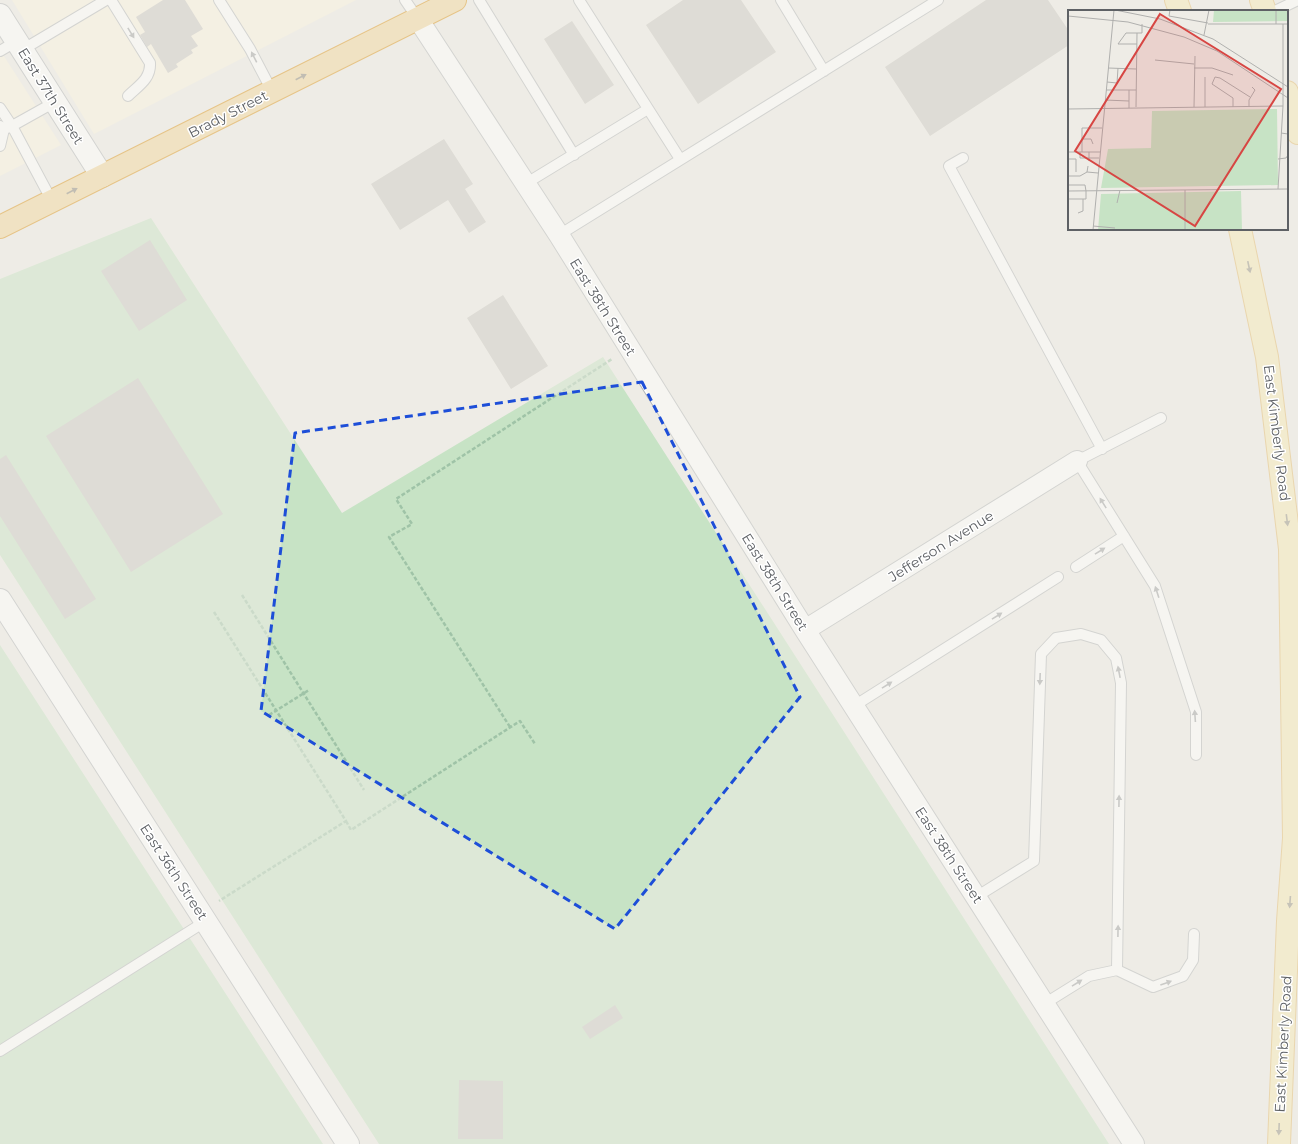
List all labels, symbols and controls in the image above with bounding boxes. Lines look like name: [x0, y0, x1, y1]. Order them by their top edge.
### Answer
inset map: [1068, 10, 1288, 230]
one-way arrow: [128, 27, 135, 39]
street label: East 37th Street: [14, 44, 88, 148]
one-way arrow: [251, 51, 257, 62]
one-way arrow: [296, 74, 307, 80]
street label: Brady Street: [185, 86, 271, 142]
one-way arrow: [67, 188, 78, 194]
street label: East 38th Street: [566, 255, 640, 359]
one-way arrow: [1246, 261, 1252, 273]
street label: East Kimberly Road: [1260, 364, 1294, 502]
one-way arrow: [1100, 497, 1107, 509]
street label: Jefferson Avenue: [884, 506, 997, 586]
one-way arrow: [1284, 514, 1290, 526]
street label: East 38th Street: [738, 530, 812, 634]
one-way arrow: [1094, 548, 1106, 555]
one-way arrow: [1154, 586, 1160, 598]
one-way arrow: [992, 612, 1002, 620]
one-way arrow: [1115, 666, 1121, 678]
one-way arrow: [1037, 673, 1043, 686]
one-way arrow: [882, 681, 892, 689]
one-way arrow: [1192, 710, 1199, 722]
one-way arrow: [1116, 794, 1122, 807]
street label: East 38th Street: [911, 803, 987, 907]
street label: East 36th Street: [136, 820, 212, 924]
one-way arrow: [1286, 896, 1293, 908]
one-way arrow: [1114, 925, 1121, 937]
street label: East Kimberly Road: [1270, 975, 1296, 1113]
one-way arrow: [1160, 979, 1172, 985]
one-way arrow: [1071, 980, 1083, 987]
one-way arrow: [1276, 1123, 1282, 1136]

